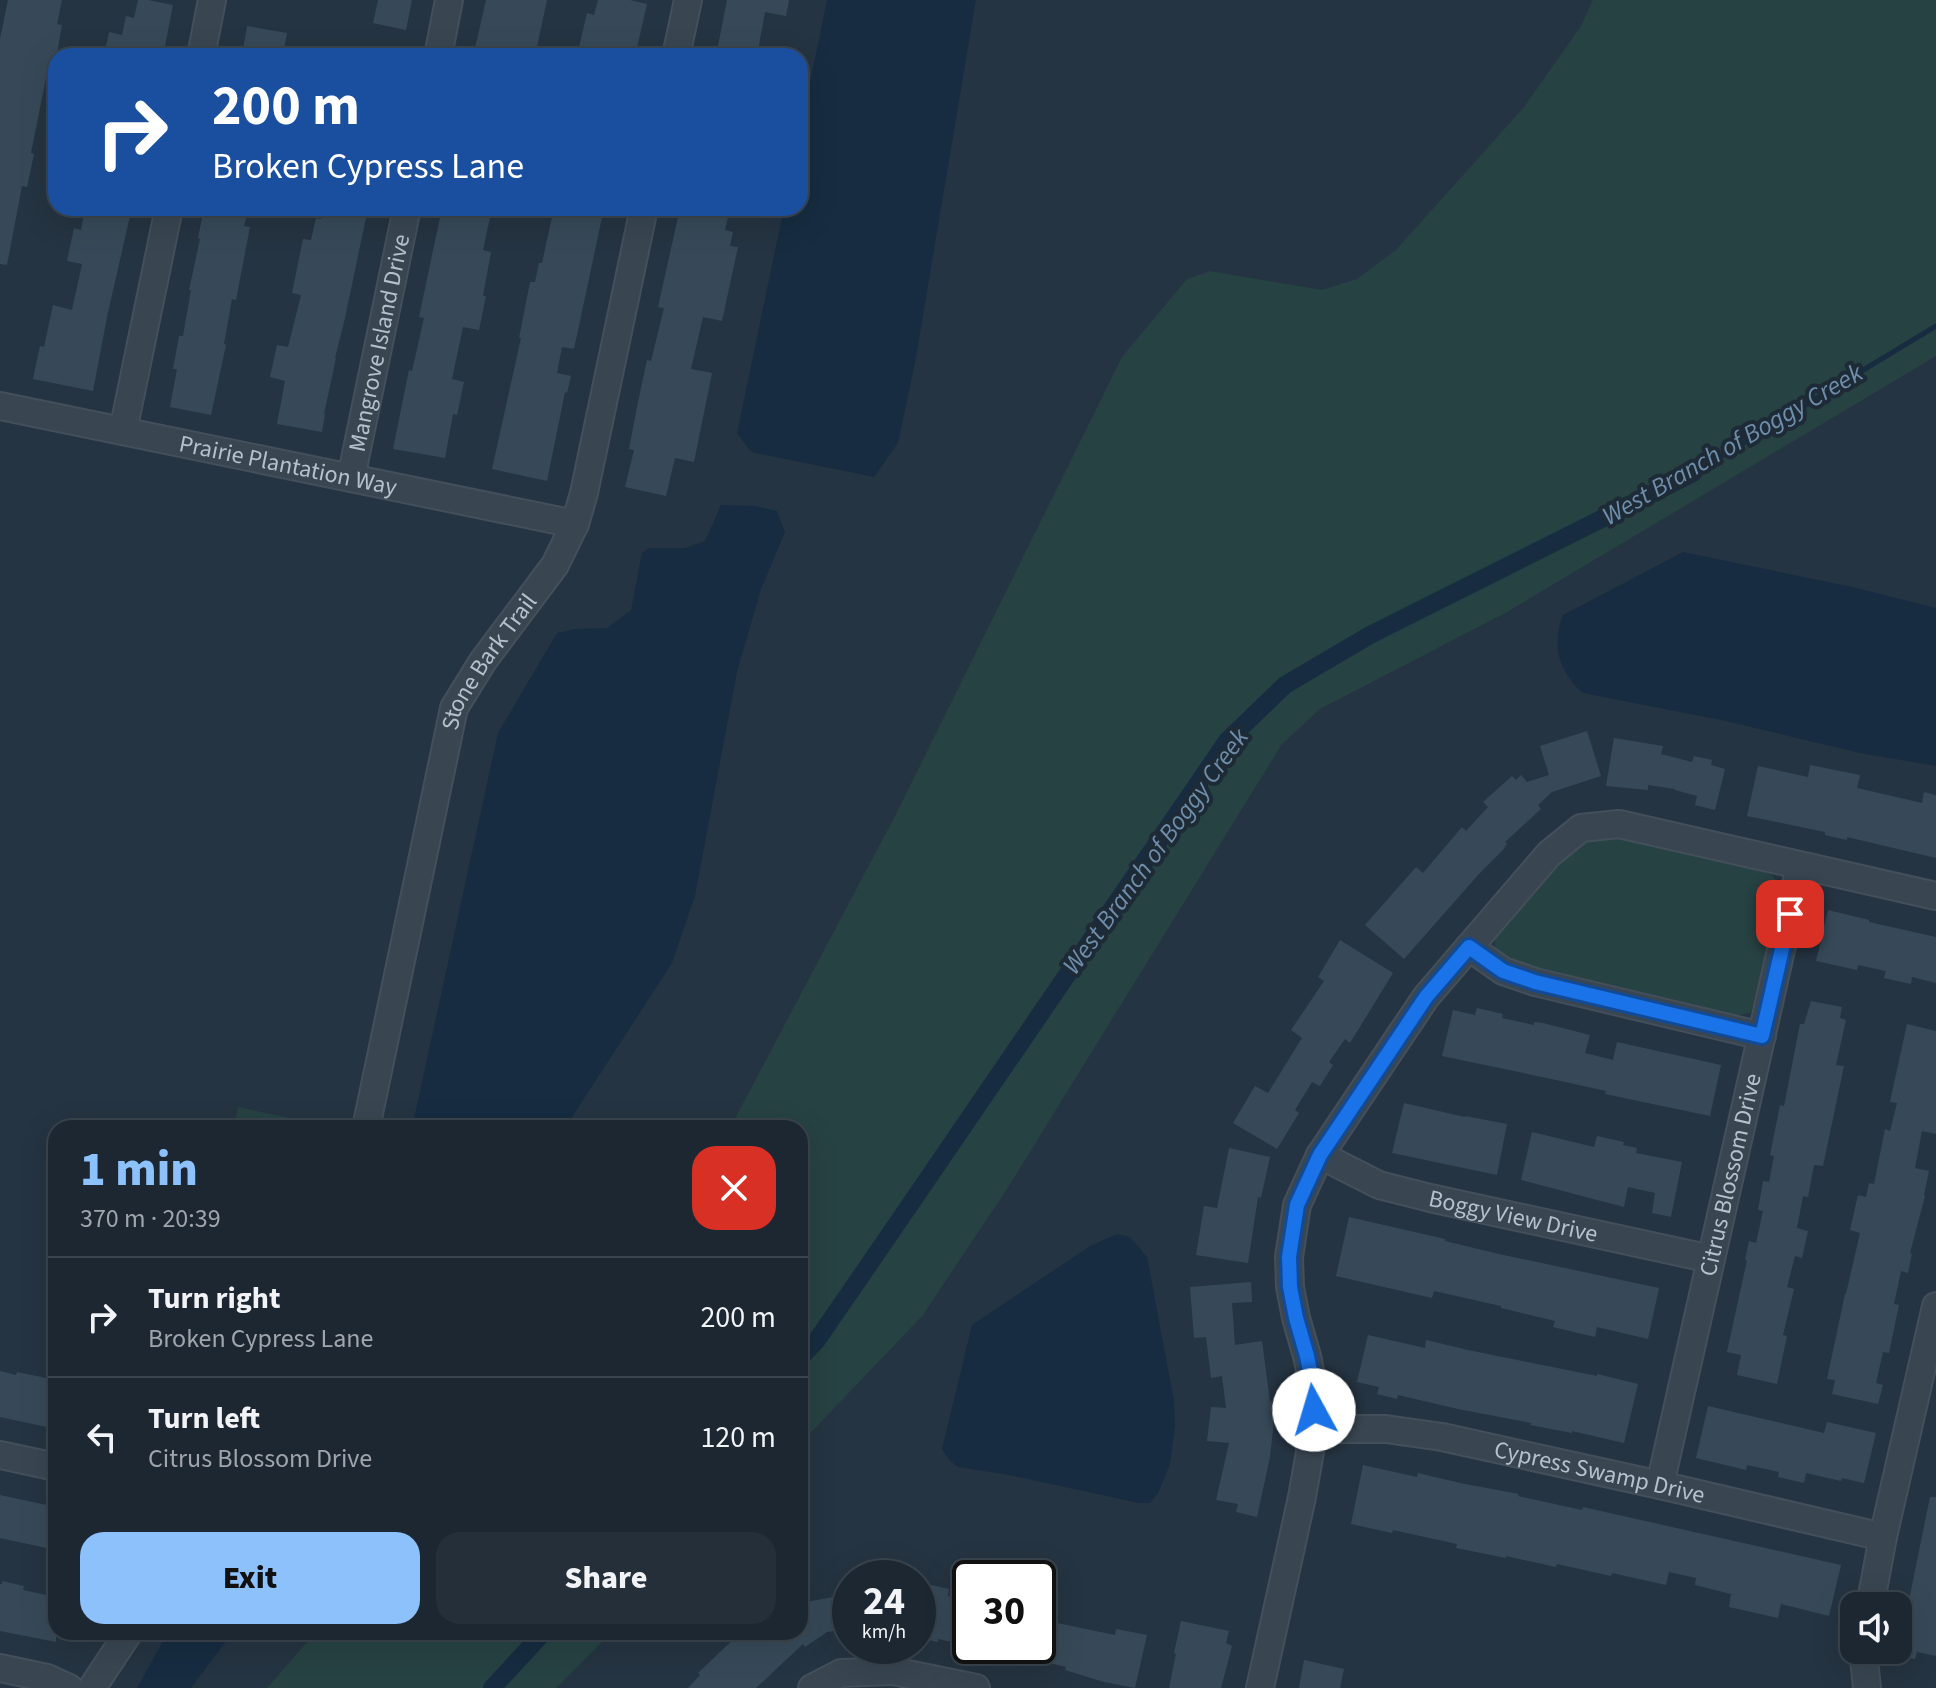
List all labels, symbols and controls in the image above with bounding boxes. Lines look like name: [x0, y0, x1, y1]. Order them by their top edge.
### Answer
text: 200 m: [212, 67, 360, 146]
icon: right: [80, 80, 184, 184]
text: Broken Cypress Lane: [212, 141, 524, 192]
street label: Mangrove Island Drive: [340, 231, 419, 455]
water label: West Branch of Boggy Creek: [1595, 354, 1870, 534]
street label: Prairie Plantation Way: [176, 426, 400, 505]
street label: Stone Bark Trail: [433, 586, 546, 733]
water label: West Branch of Boggy Creek: [1053, 720, 1258, 982]
pin: [1756, 880, 1824, 948]
icon: arrive: [1768, 892, 1812, 936]
street label: Citrus Blossom Drive: [1691, 1070, 1771, 1280]
text: 1 min: [80, 1136, 198, 1204]
button: close: [692, 1146, 776, 1230]
street label: Boggy View Drive: [1425, 1181, 1601, 1252]
text: 370 m · 20:39: [80, 1200, 221, 1237]
text: Turn right: [148, 1277, 280, 1320]
icon: right: [80, 1295, 124, 1339]
text: 200 m: [700, 1296, 776, 1339]
text: Broken Cypress Lane: [148, 1320, 373, 1357]
position arrow: [1272, 1368, 1356, 1452]
text: Turn left: [148, 1397, 260, 1440]
icon: left: [80, 1415, 124, 1459]
text: 120 m: [700, 1416, 776, 1459]
street label: Cypress Swamp Drive: [1491, 1432, 1708, 1513]
text: Citrus Blossom Drive: [148, 1440, 372, 1477]
button: Exit: [80, 1532, 420, 1624]
button: Share: [436, 1532, 776, 1624]
speed limit sign: 30: [952, 1560, 1056, 1664]
text: 24: [863, 1573, 905, 1630]
map controls: [1840, 1592, 1912, 1664]
button: sound: [1840, 1592, 1912, 1664]
text: km/h: [862, 1618, 906, 1646]

